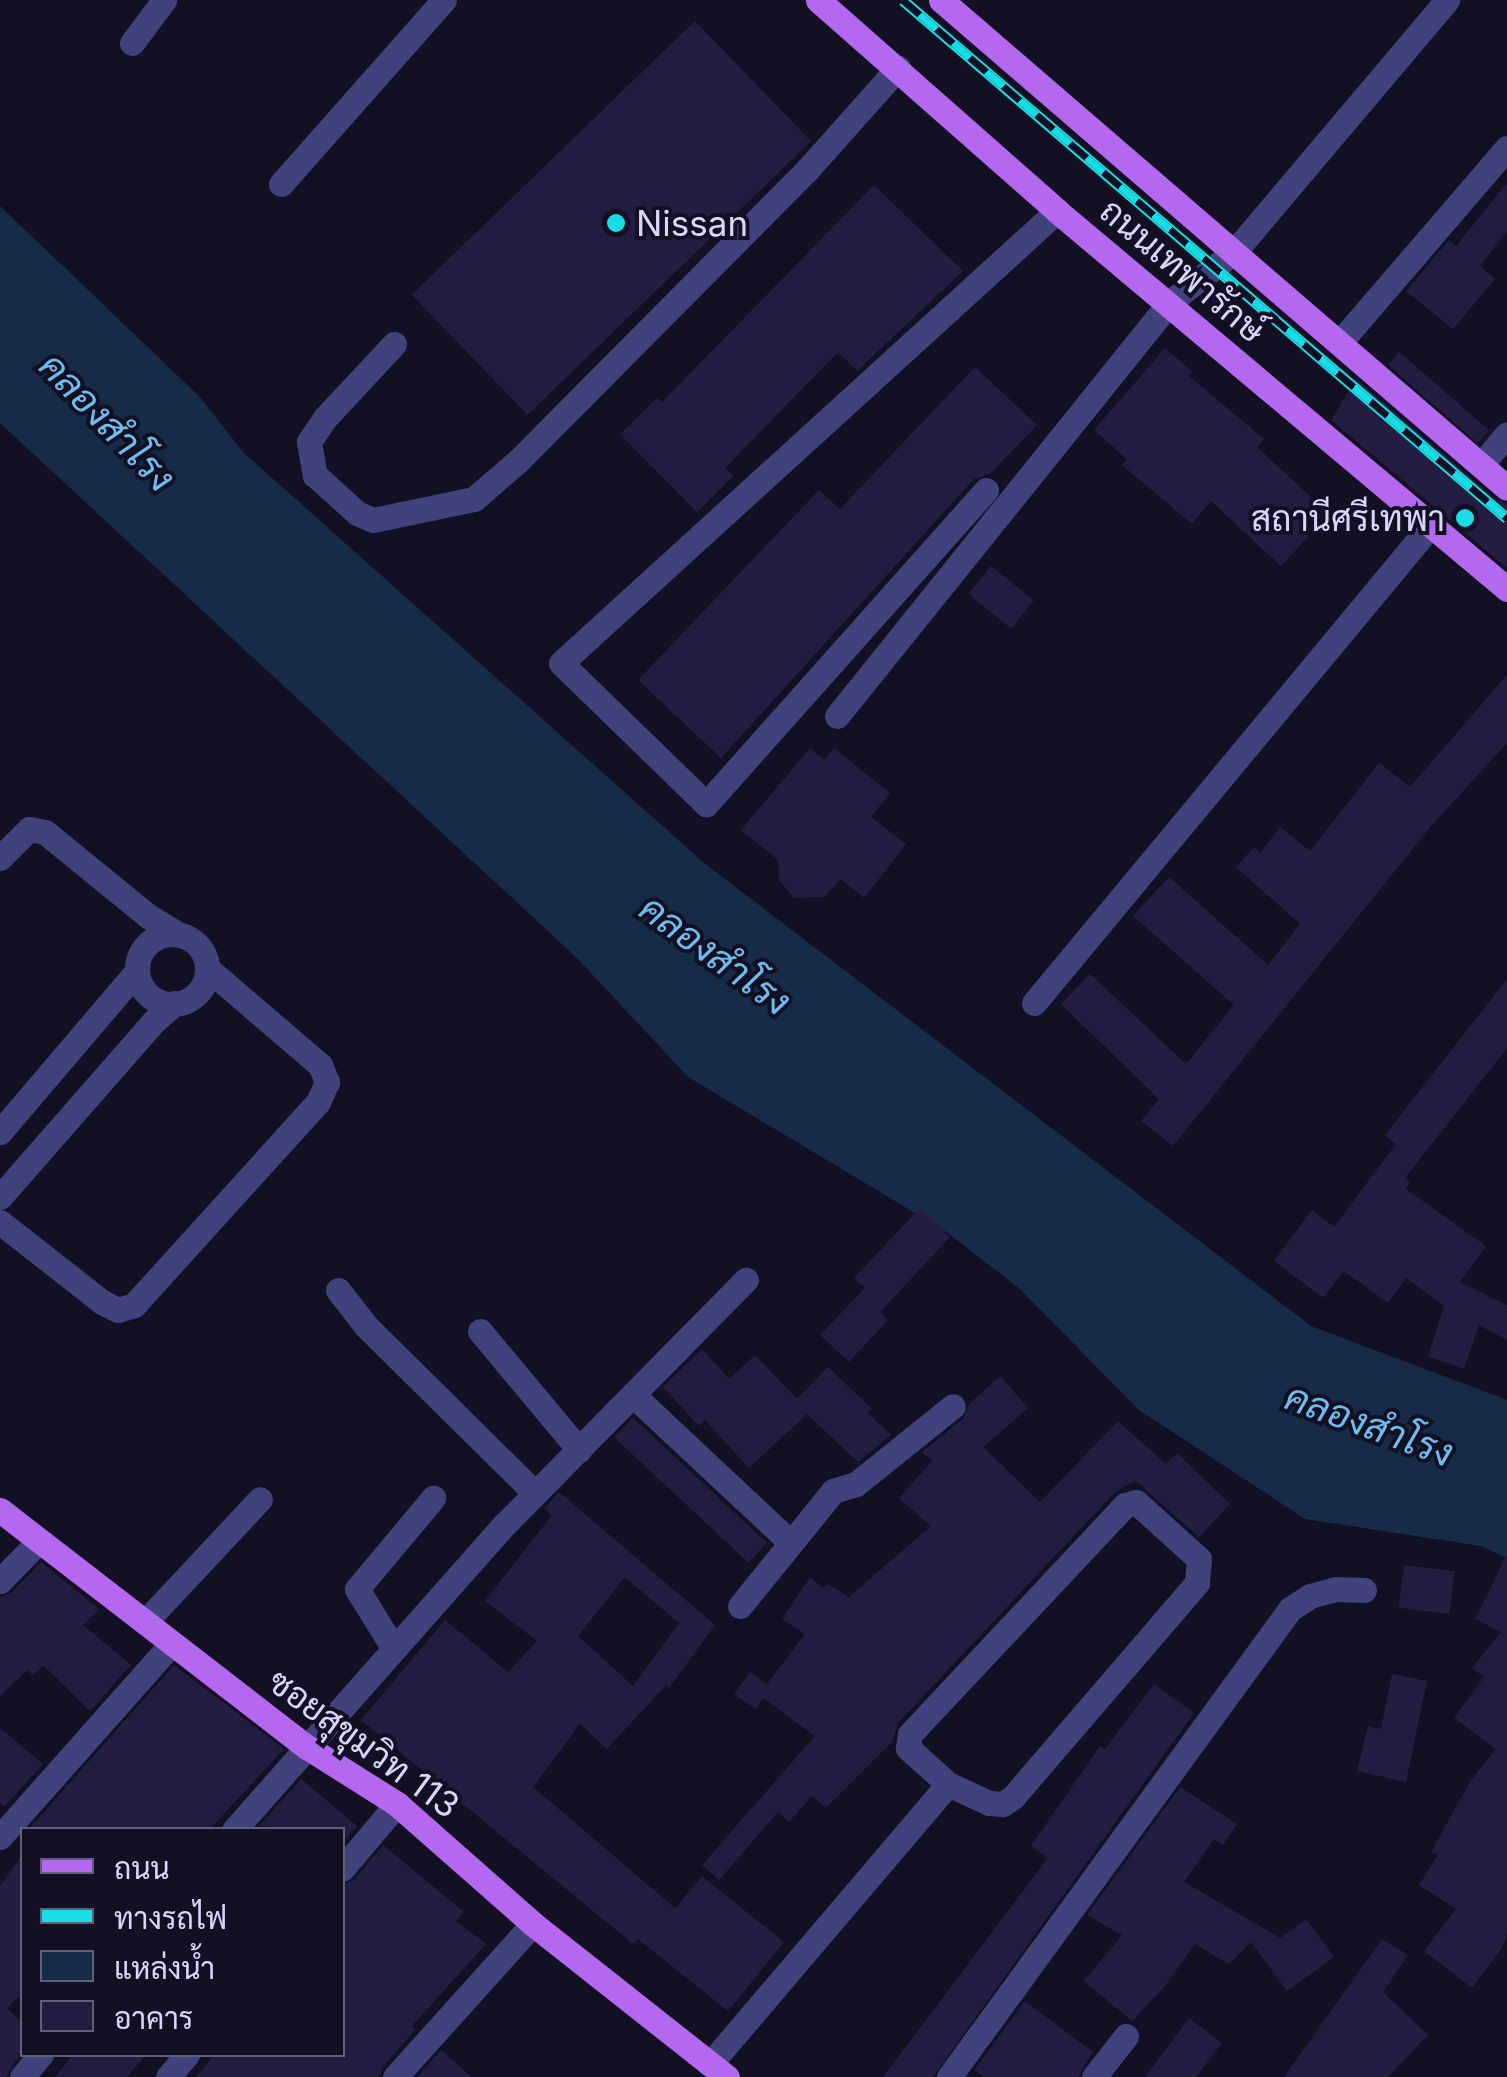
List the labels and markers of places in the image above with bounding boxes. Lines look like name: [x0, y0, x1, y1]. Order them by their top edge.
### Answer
place label: Nissan: [636, 202, 748, 244]
marker: Nissan: [605, 212, 627, 234]
place label: สถานีศรีเทพา: [1251, 497, 1445, 539]
marker: สถานีศรีเทพา: [1454, 507, 1476, 529]

